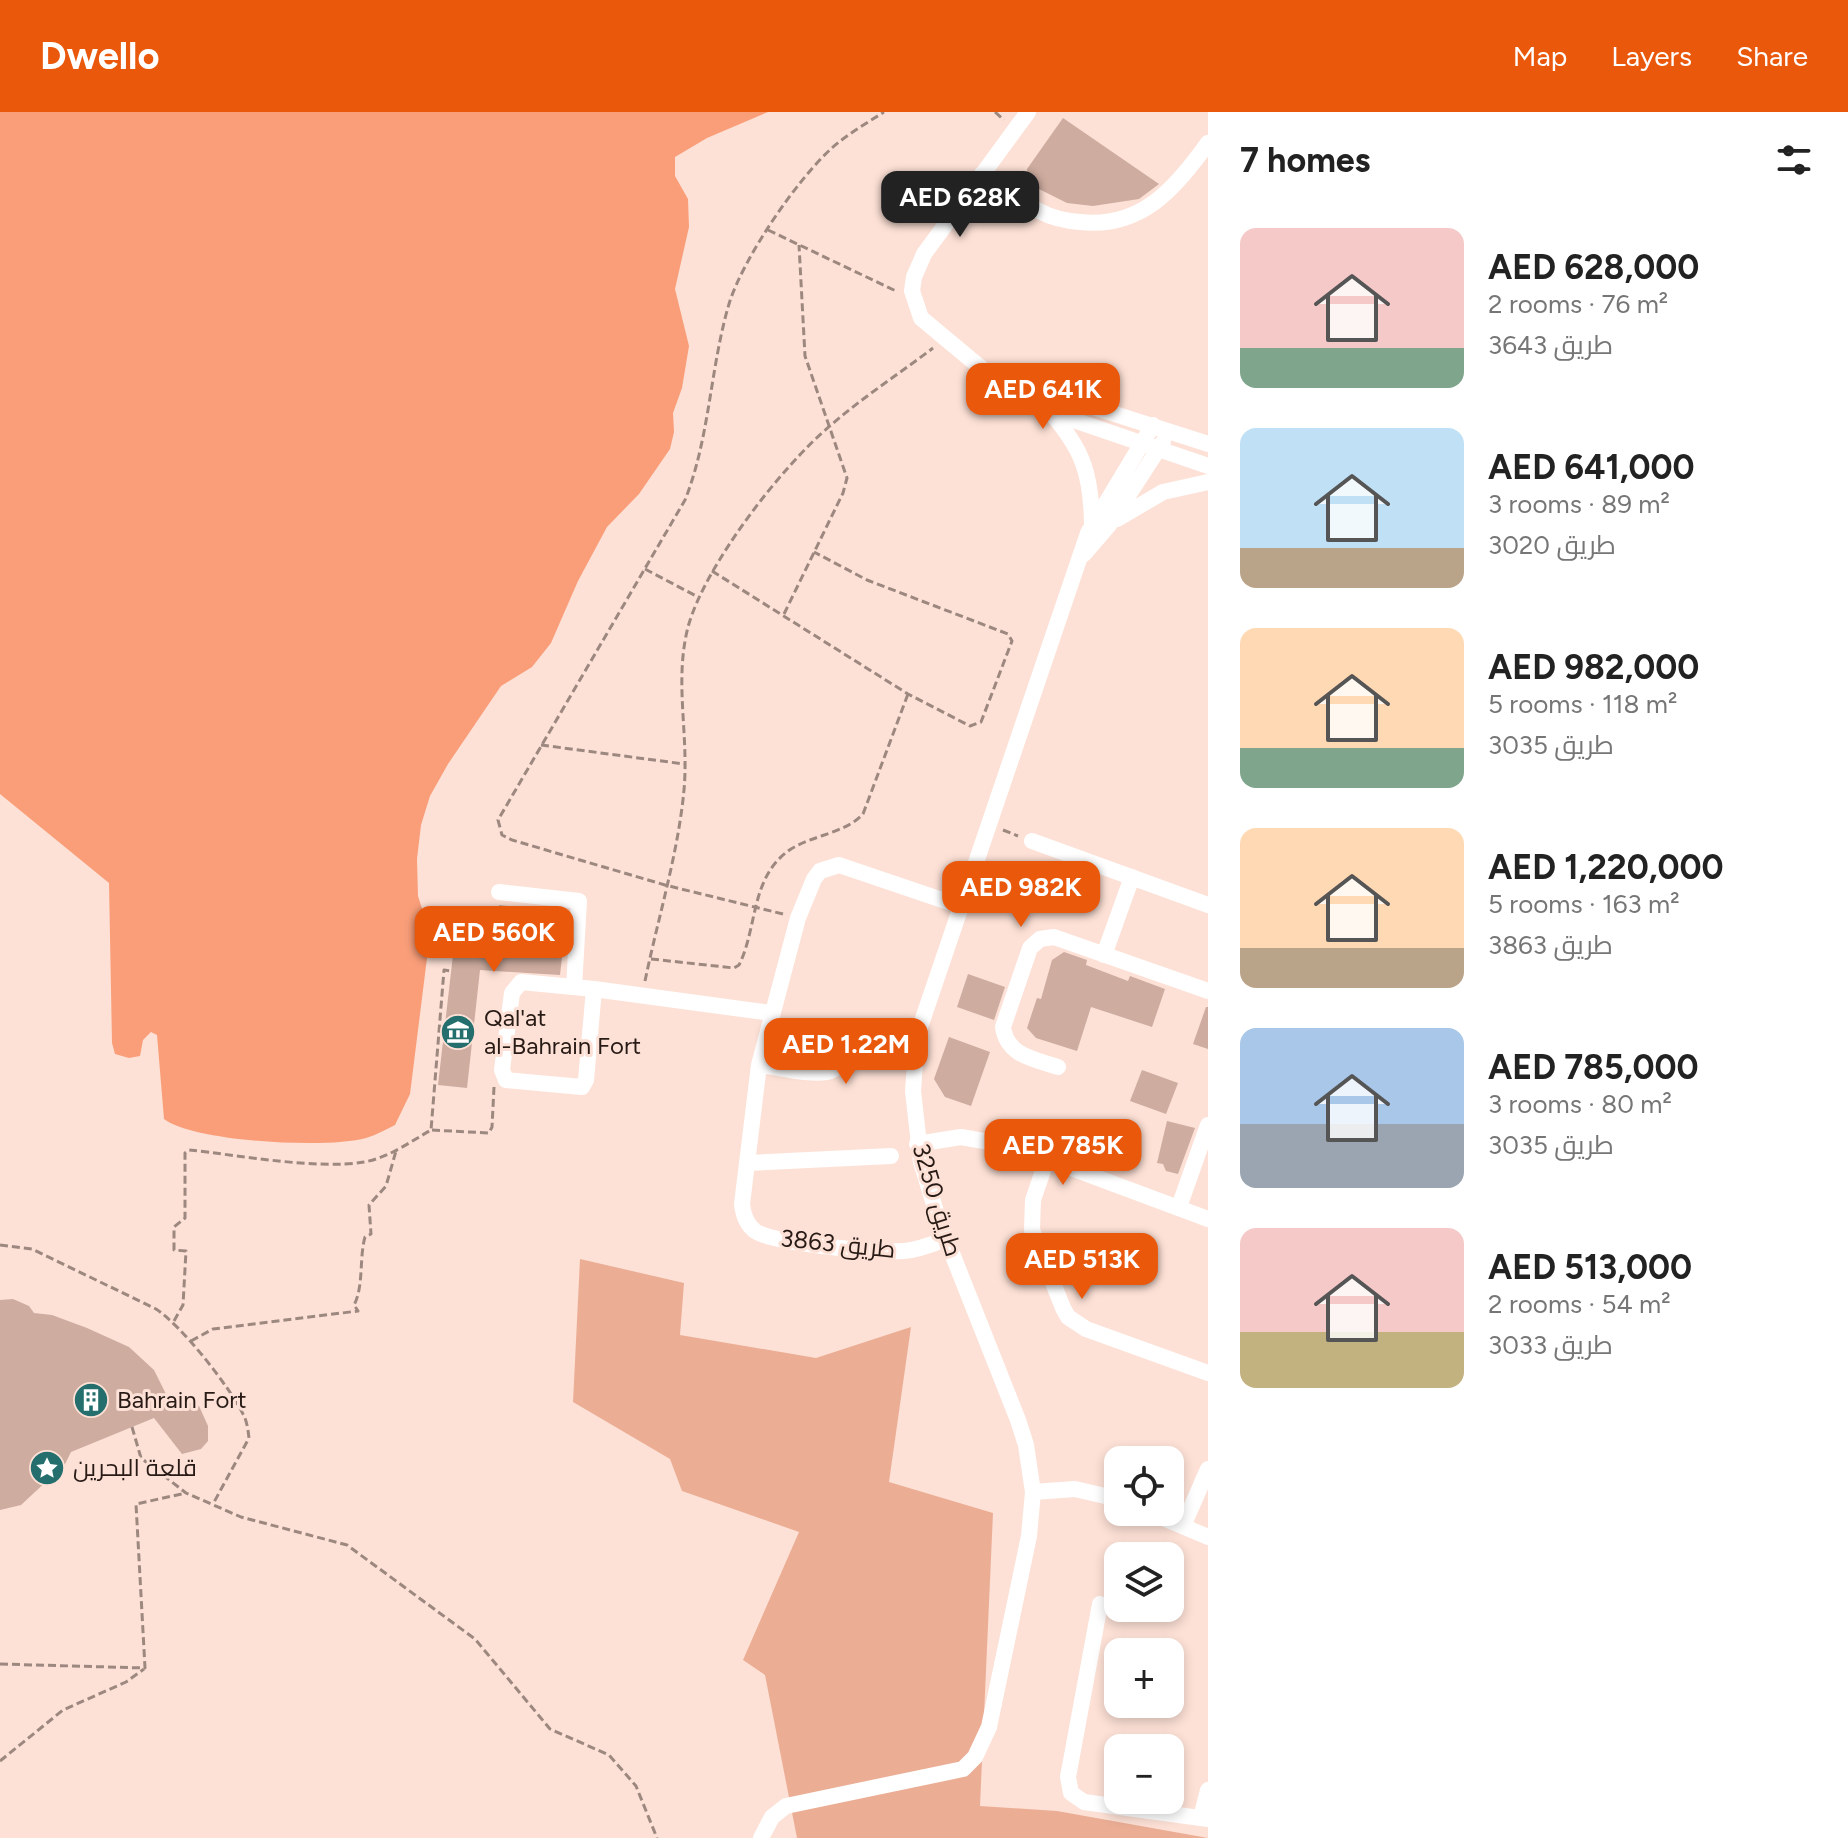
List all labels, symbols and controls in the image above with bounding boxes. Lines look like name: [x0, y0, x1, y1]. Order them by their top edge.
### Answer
text: Dwello: [40, 33, 160, 79]
text: Map: [1513, 39, 1567, 73]
text: Layers: [1611, 39, 1692, 73]
text: Share: [1736, 39, 1808, 73]
icon: filters: [1772, 138, 1816, 182]
text: 7 homes: [1240, 140, 1370, 181]
pin: AED 628K: [877, 171, 1043, 239]
text: AED 628K: [899, 181, 1021, 213]
text: AED 628,000: [1488, 247, 1699, 288]
icon: home: [1304, 260, 1400, 356]
text: 2 rooms · 76 m²: [1488, 288, 1668, 320]
text: طريق 3643: [1488, 329, 1613, 361]
pin: AED 641K: [960, 363, 1126, 431]
text: AED 641K: [984, 373, 1102, 405]
text: AED 641,000: [1488, 447, 1695, 488]
icon: home: [1304, 460, 1400, 556]
text: 3 rooms · 89 m²: [1488, 488, 1670, 520]
text: طريق 3020: [1488, 529, 1616, 561]
text: AED 982,000: [1488, 647, 1699, 688]
icon: home: [1304, 660, 1400, 756]
text: 5 rooms · 118 m²: [1488, 688, 1677, 720]
text: طريق 3035: [1488, 729, 1614, 761]
text: AED 1,220,000: [1488, 847, 1724, 888]
icon: home: [1304, 860, 1400, 956]
pin: AED 982K: [938, 861, 1104, 929]
text: AED 982K: [960, 871, 1082, 903]
text: 5 rooms · 163 m²: [1488, 888, 1680, 920]
pin: AED 560K: [411, 906, 577, 974]
text: AED 560K: [433, 916, 555, 948]
text: طريق 3863: [1488, 929, 1613, 961]
place label: Qal'at al-Bahrain Fort: [484, 1003, 641, 1060]
museum icon: Qal'at al-Bahrain Fort: [439, 1013, 477, 1051]
pin: AED 1.22M: [754, 1018, 938, 1086]
text: AED 1.22M: [782, 1028, 910, 1060]
text: AED 785,000: [1488, 1047, 1699, 1088]
icon: home: [1304, 1060, 1400, 1156]
text: 3 rooms · 80 m²: [1488, 1088, 1672, 1120]
pin: AED 785K: [980, 1119, 1146, 1187]
text: AED 785K: [1002, 1129, 1124, 1161]
text: طريق 3035: [1488, 1129, 1614, 1161]
street label: طريق 3250: [906, 1140, 968, 1260]
street label: طريق 3863: [779, 1223, 897, 1265]
pin: AED 513K: [999, 1233, 1165, 1301]
text: AED 513K: [1024, 1243, 1140, 1275]
text: AED 513,000: [1488, 1247, 1692, 1288]
icon: home: [1304, 1260, 1400, 1356]
text: 2 rooms · 54 m²: [1488, 1288, 1671, 1320]
text: طريق 3033: [1488, 1329, 1613, 1361]
building icon: Bahrain Fort: [72, 1381, 110, 1419]
place label: Bahrain Fort: [117, 1385, 247, 1414]
map controls: [1104, 1446, 1184, 1814]
button: locate: [1104, 1446, 1184, 1526]
place icon: قلعة البحرين: [28, 1449, 66, 1487]
place label: قلعة البحرين: [73, 1453, 197, 1482]
button: layers: [1104, 1542, 1184, 1622]
button: +: [1104, 1638, 1184, 1718]
button: −: [1104, 1734, 1184, 1814]

